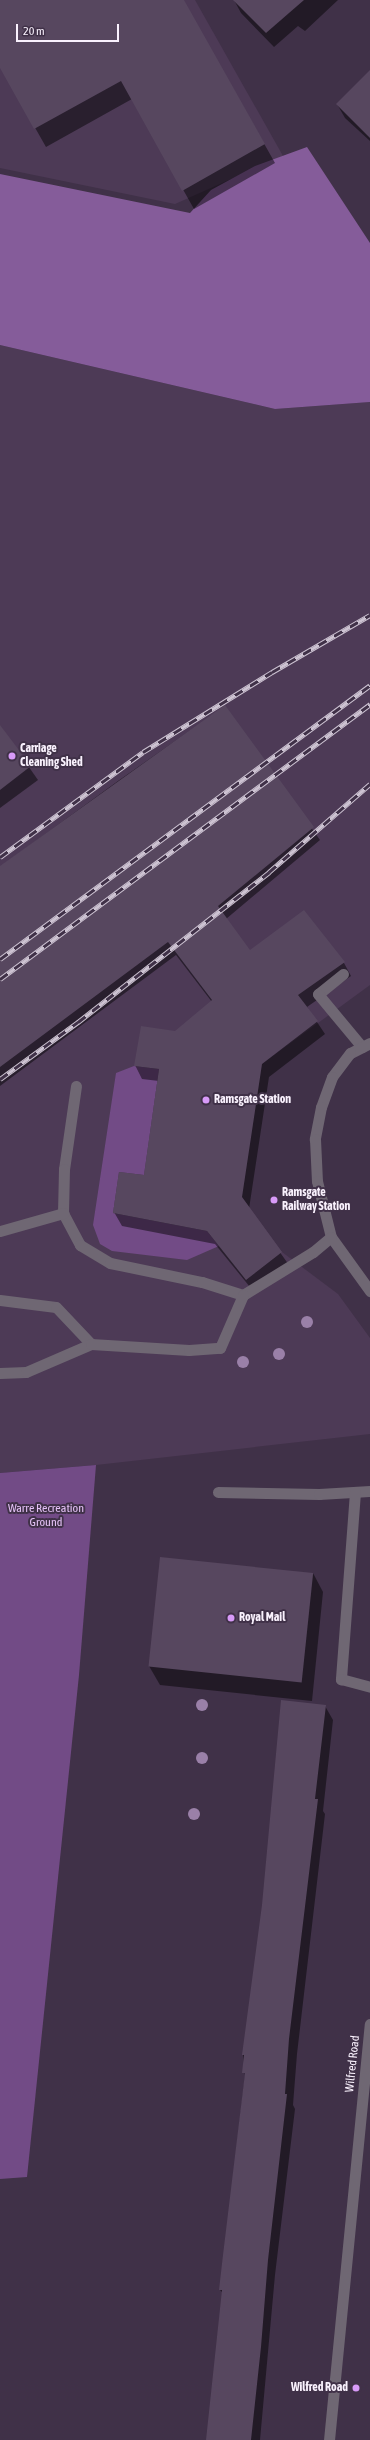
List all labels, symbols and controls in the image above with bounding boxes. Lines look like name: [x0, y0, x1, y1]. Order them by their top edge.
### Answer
scale bar: [18, 16, 121, 42]
text: 20 m: [23, 24, 45, 38]
place label: Carriage Cleaning Shed: [20, 742, 83, 770]
marker: Carriage Cleaning Shed: [7, 751, 17, 761]
place label: Ramsgate Station: [214, 1093, 291, 1107]
marker: Ramsgate Station: [201, 1095, 211, 1105]
place label: Ramsgate Railway Station: [282, 1186, 350, 1214]
marker: Ramsgate Railway Station: [269, 1195, 279, 1205]
park label: Warre Recreation Ground: [8, 1502, 84, 1530]
place label: Royal Mail: [239, 1611, 285, 1625]
marker: Royal Mail: [226, 1613, 236, 1623]
street label: Wilfred Road: [343, 2035, 363, 2093]
place label: Wilfred Road: [291, 2381, 348, 2395]
marker: Wilfred Road: [351, 2383, 361, 2393]

